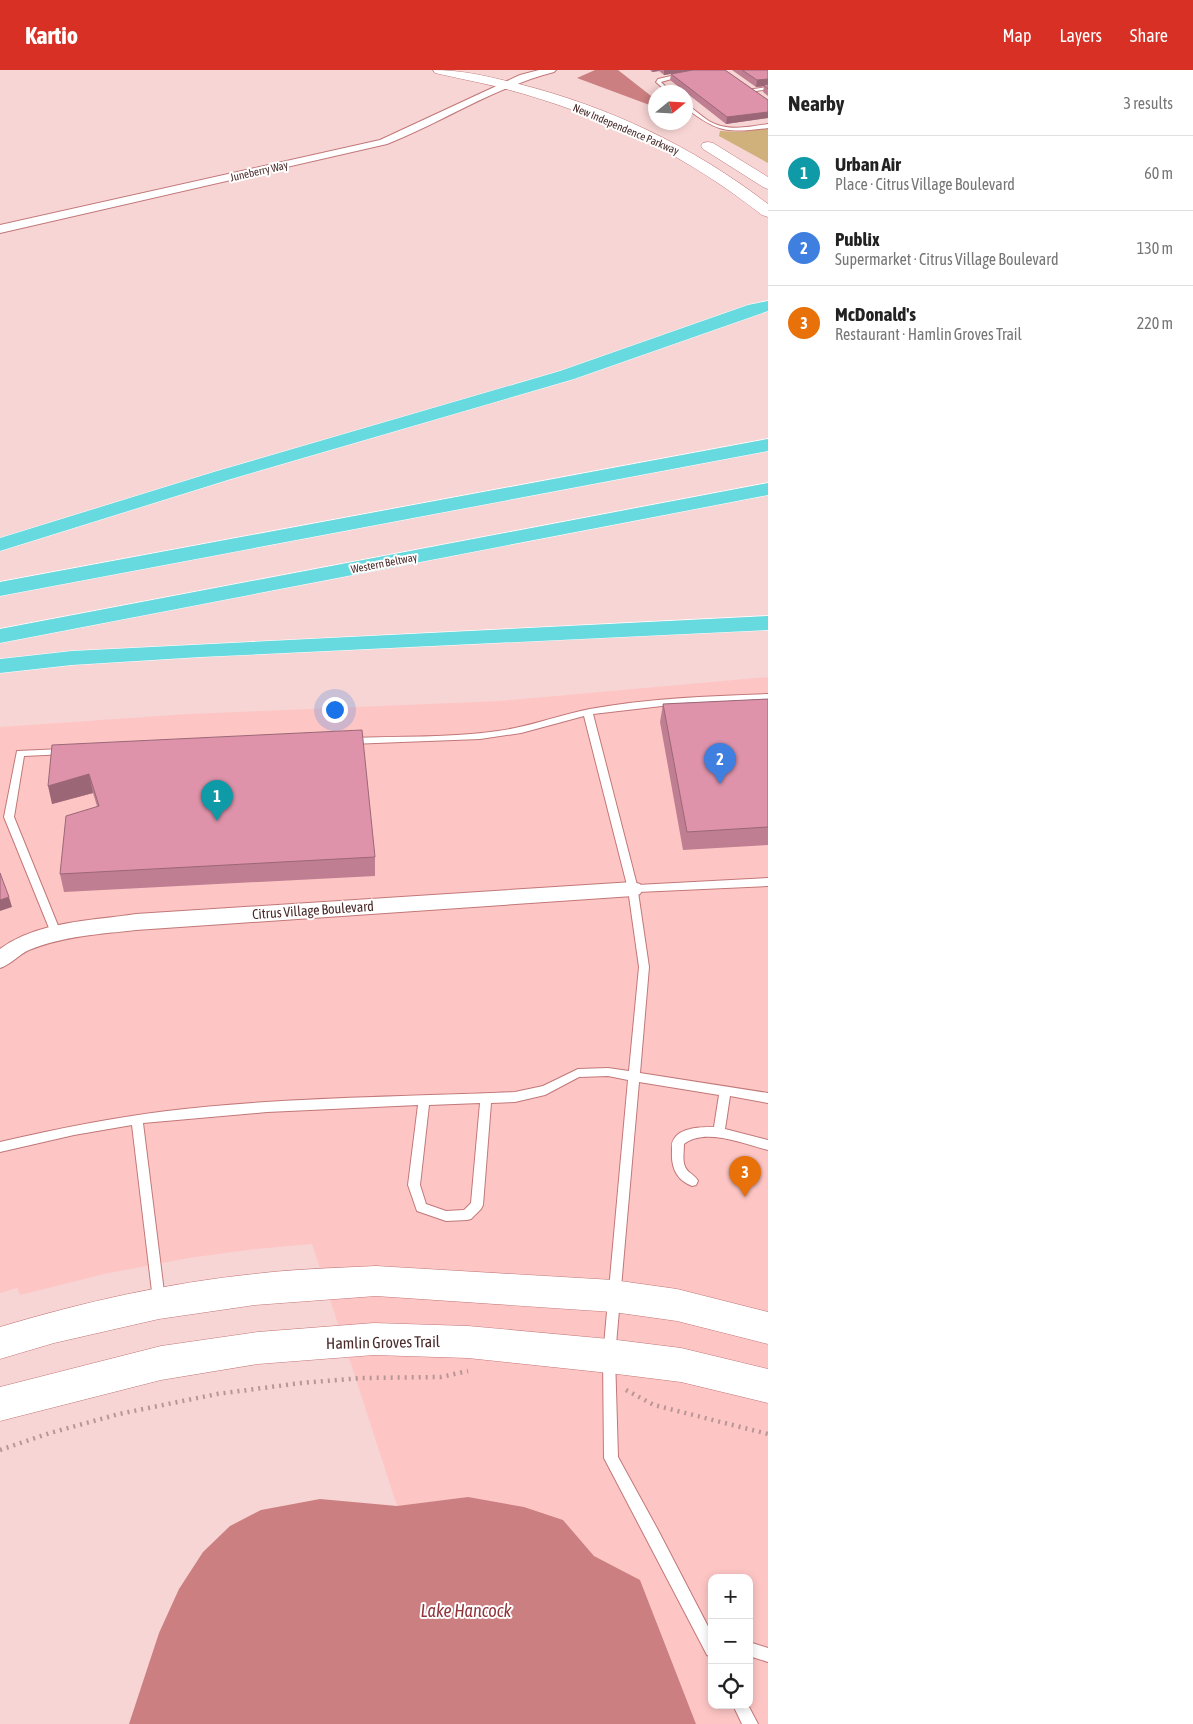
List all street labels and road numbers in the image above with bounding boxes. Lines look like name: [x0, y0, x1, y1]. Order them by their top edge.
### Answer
street label: New Independence Parkway: [571, 101, 681, 157]
street label: Juneberry Way: [229, 158, 290, 184]
street label: Western Beltway: [350, 551, 419, 575]
street label: Citrus Village Boulevard: [252, 898, 374, 922]
street label: Hamlin Groves Trail: [326, 1332, 441, 1352]

